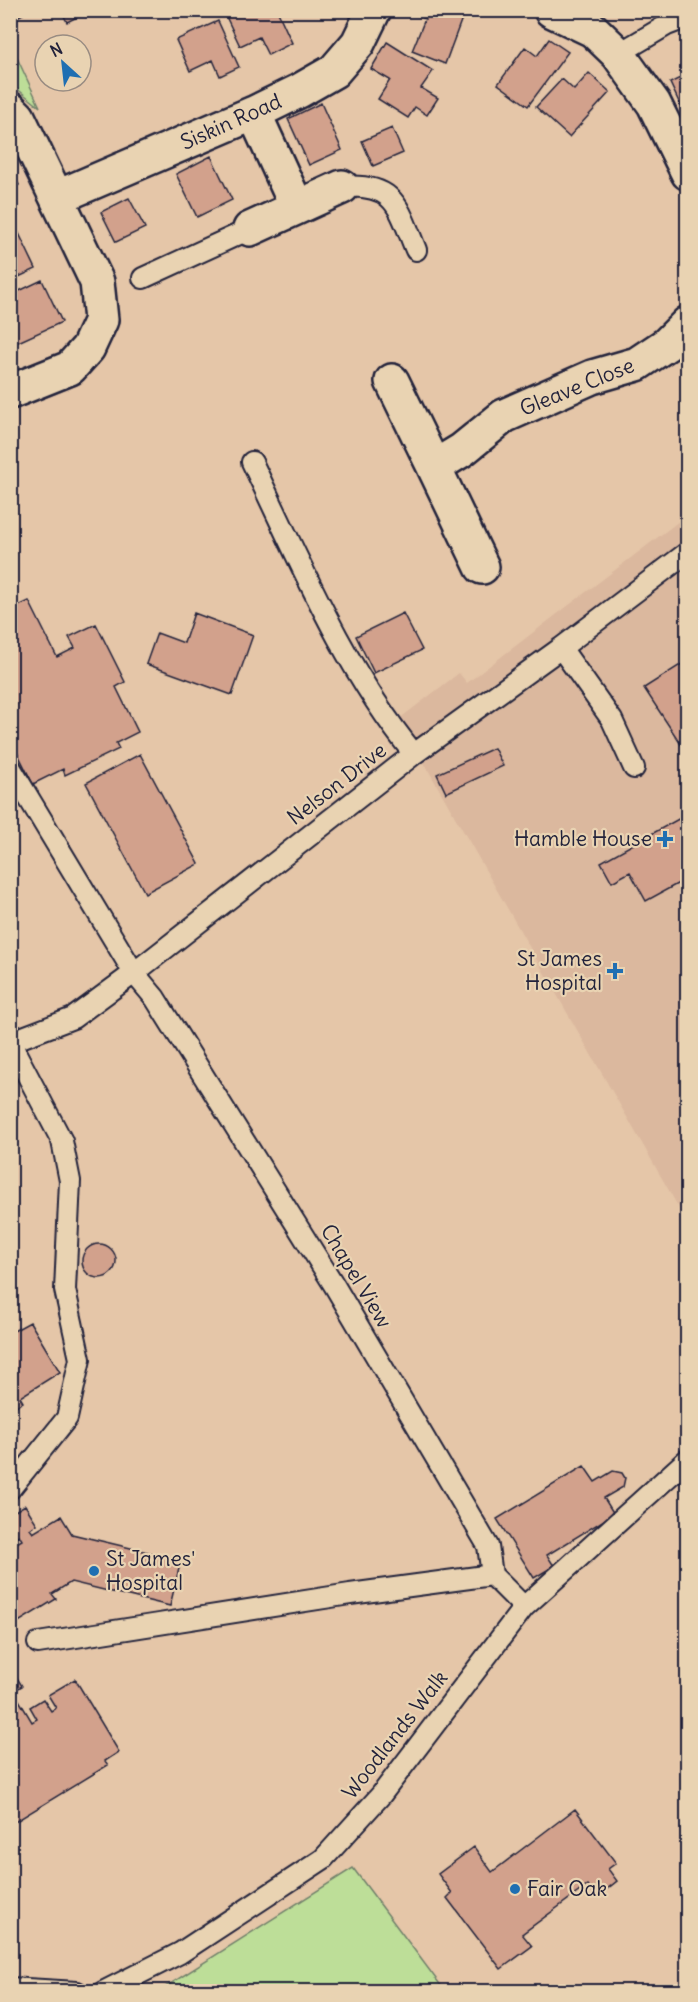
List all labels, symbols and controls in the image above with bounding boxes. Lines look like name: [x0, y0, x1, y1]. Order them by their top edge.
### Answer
north arrow: [33, 33, 93, 93]
text: N: [47, 38, 66, 61]
street label: Siskin Road: [176, 87, 286, 156]
street label: Gleave Close: [516, 351, 638, 422]
street label: Nelson Drive: [282, 736, 392, 831]
place label: Hamble House: [514, 825, 652, 852]
marker: Hamble House: [656, 830, 674, 848]
place label: St James Hospital: [517, 945, 602, 996]
marker: St James Hospital: [606, 962, 624, 980]
street label: Chapel View: [315, 1219, 398, 1333]
place label: St James' Hospital: [106, 1545, 195, 1596]
marker: St James' Hospital: [87, 1564, 101, 1578]
street label: Woodlands Walk: [336, 1665, 453, 1804]
place label: Fair Oak: [527, 1875, 607, 1902]
marker: Fair Oak: [508, 1882, 522, 1896]

